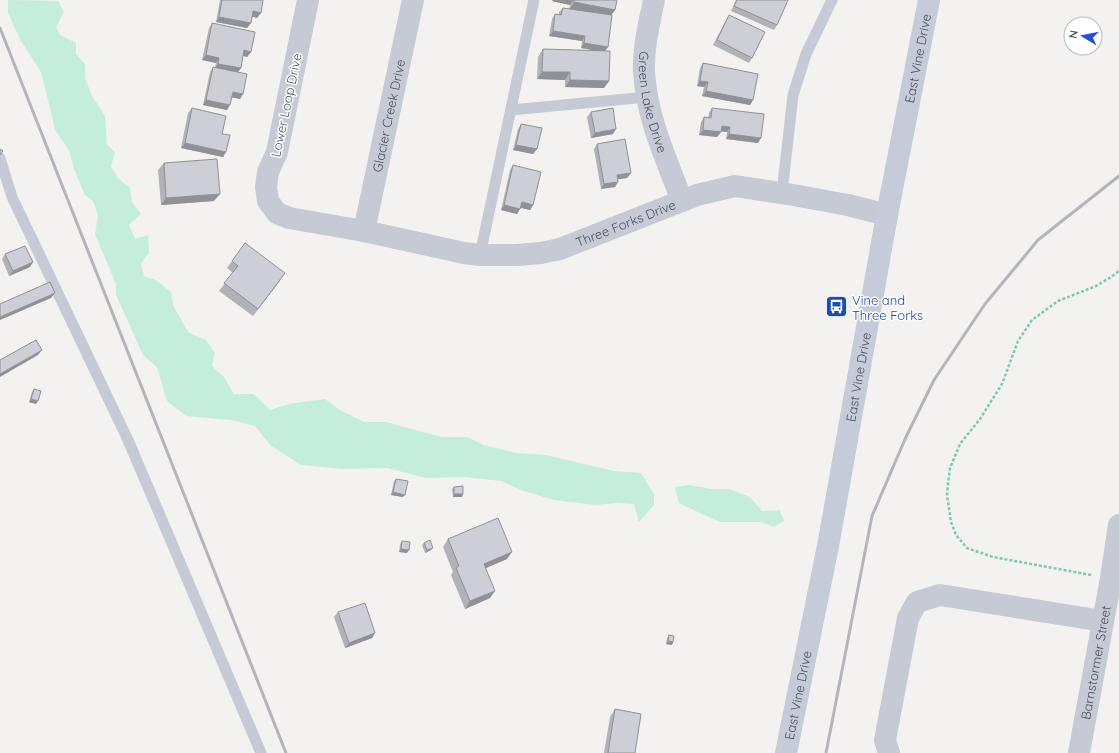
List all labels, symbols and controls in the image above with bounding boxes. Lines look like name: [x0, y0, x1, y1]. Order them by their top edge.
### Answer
street label: East Vine Drive: [901, 12, 934, 104]
north arrow: [1063, 16, 1103, 56]
text: N: [1066, 29, 1081, 39]
street label: Green Lake Drive: [636, 51, 671, 155]
street label: Lower Loop Drive: [267, 52, 305, 158]
street label: Glacier Creek Drive: [369, 58, 408, 174]
street label: Three Forks Drive: [573, 196, 678, 250]
place label: Vine and Three Forks: [852, 292, 923, 323]
bus stop icon: Vine and Three Forks: [823, 294, 849, 320]
street label: East Vine Drive: [842, 331, 874, 423]
street label: Barnstormer Street: [1077, 604, 1114, 721]
street label: East Vine Drive: [781, 649, 815, 741]

